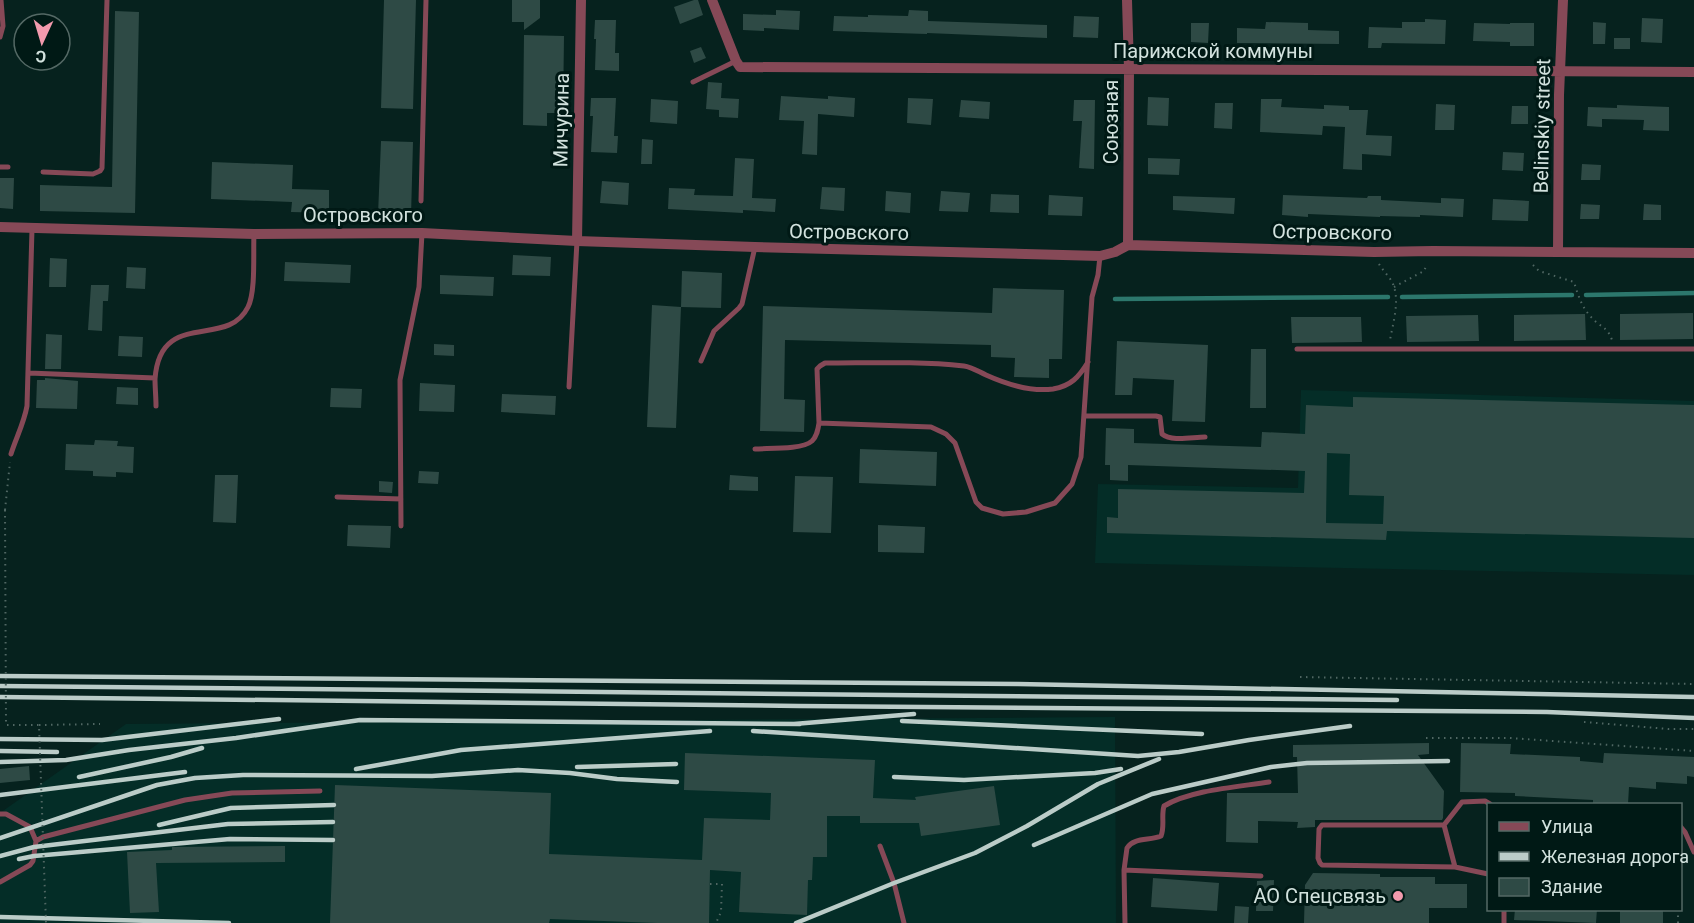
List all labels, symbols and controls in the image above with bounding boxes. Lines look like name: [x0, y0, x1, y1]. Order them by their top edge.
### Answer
north arrow: [12, 12, 72, 72]
street label: Парижской коммуны: [1113, 39, 1313, 63]
text: С: [35, 47, 47, 66]
street label: Belinskiy street: [1529, 58, 1555, 194]
street label: Мичурина: [548, 73, 574, 167]
street label: Союзная: [1099, 80, 1123, 164]
street label: Островского: [303, 203, 423, 227]
street label: Островского: [789, 219, 909, 245]
street label: Островского: [1272, 219, 1392, 245]
legend: [1487, 803, 1682, 911]
text: Улица: [1541, 816, 1593, 837]
text: Железная дорога: [1541, 846, 1689, 867]
text: Здание: [1541, 876, 1603, 897]
place label: АО Спецсвязь: [1253, 884, 1386, 908]
marker: АО Спецсвязь: [1391, 889, 1405, 903]

